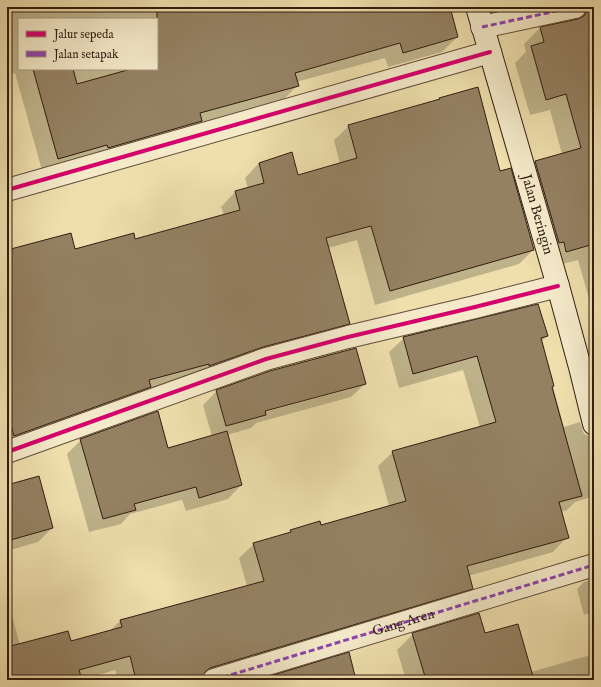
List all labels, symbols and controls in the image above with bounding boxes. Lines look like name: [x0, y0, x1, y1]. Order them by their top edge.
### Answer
legend: [18, 18, 158, 70]
text: Jalur sepeda: [52, 27, 114, 43]
text: Jalan setapak: [52, 47, 119, 63]
street label: Jalan Beringin: [516, 170, 558, 257]
street label: Gang Aren: [370, 605, 437, 641]

